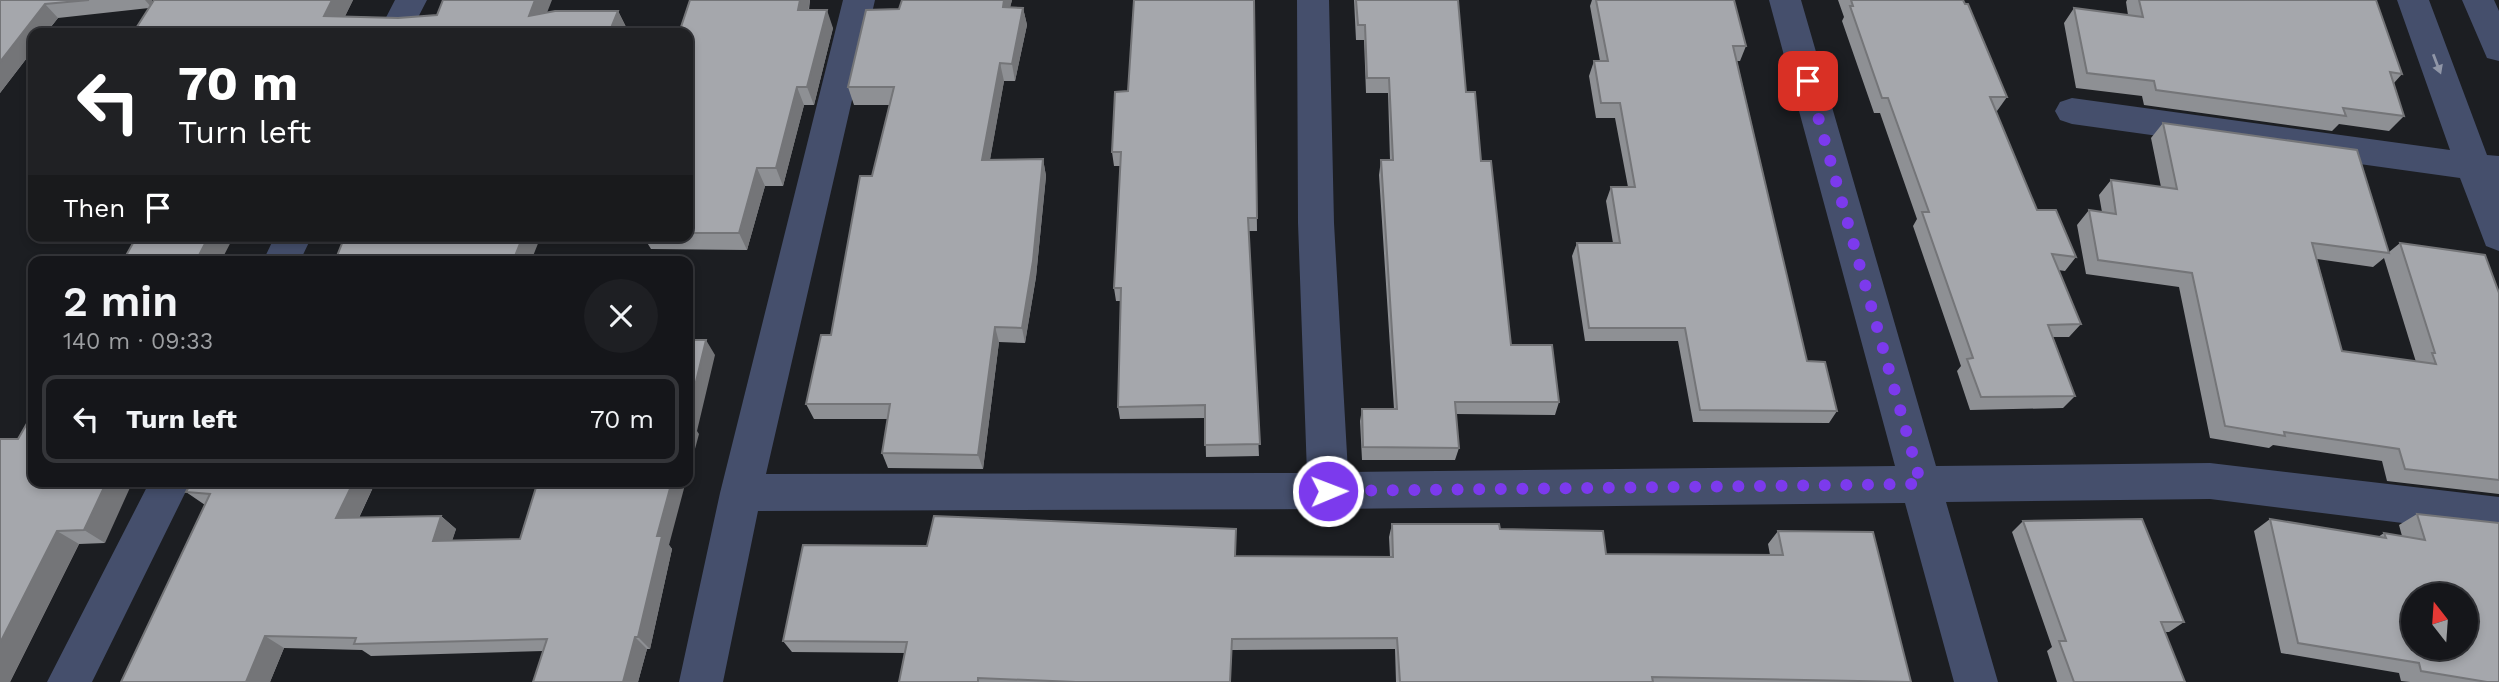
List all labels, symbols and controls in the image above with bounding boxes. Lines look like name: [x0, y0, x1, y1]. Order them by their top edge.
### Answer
pin: [1778, 51, 1838, 111]
one-way arrow: [2432, 53, 2443, 74]
text: 70 m: [178, 54, 298, 112]
icon: left: [63, 56, 154, 147]
icon: arrive: [1789, 62, 1827, 100]
text: Turn left: [178, 113, 311, 151]
icon: arrive: [139, 189, 177, 227]
text: Then: [63, 193, 125, 223]
text: 2 min: [63, 277, 178, 326]
button: close: [584, 279, 658, 353]
text: 140 m · 09:33: [63, 328, 213, 355]
icon: left: [67, 400, 105, 438]
text: Turn left: [126, 404, 237, 434]
text: 70 m: [590, 404, 654, 434]
position arrow: [1291, 454, 1365, 528]
north arrow: [2401, 583, 2478, 660]
map controls: [2401, 583, 2478, 660]

